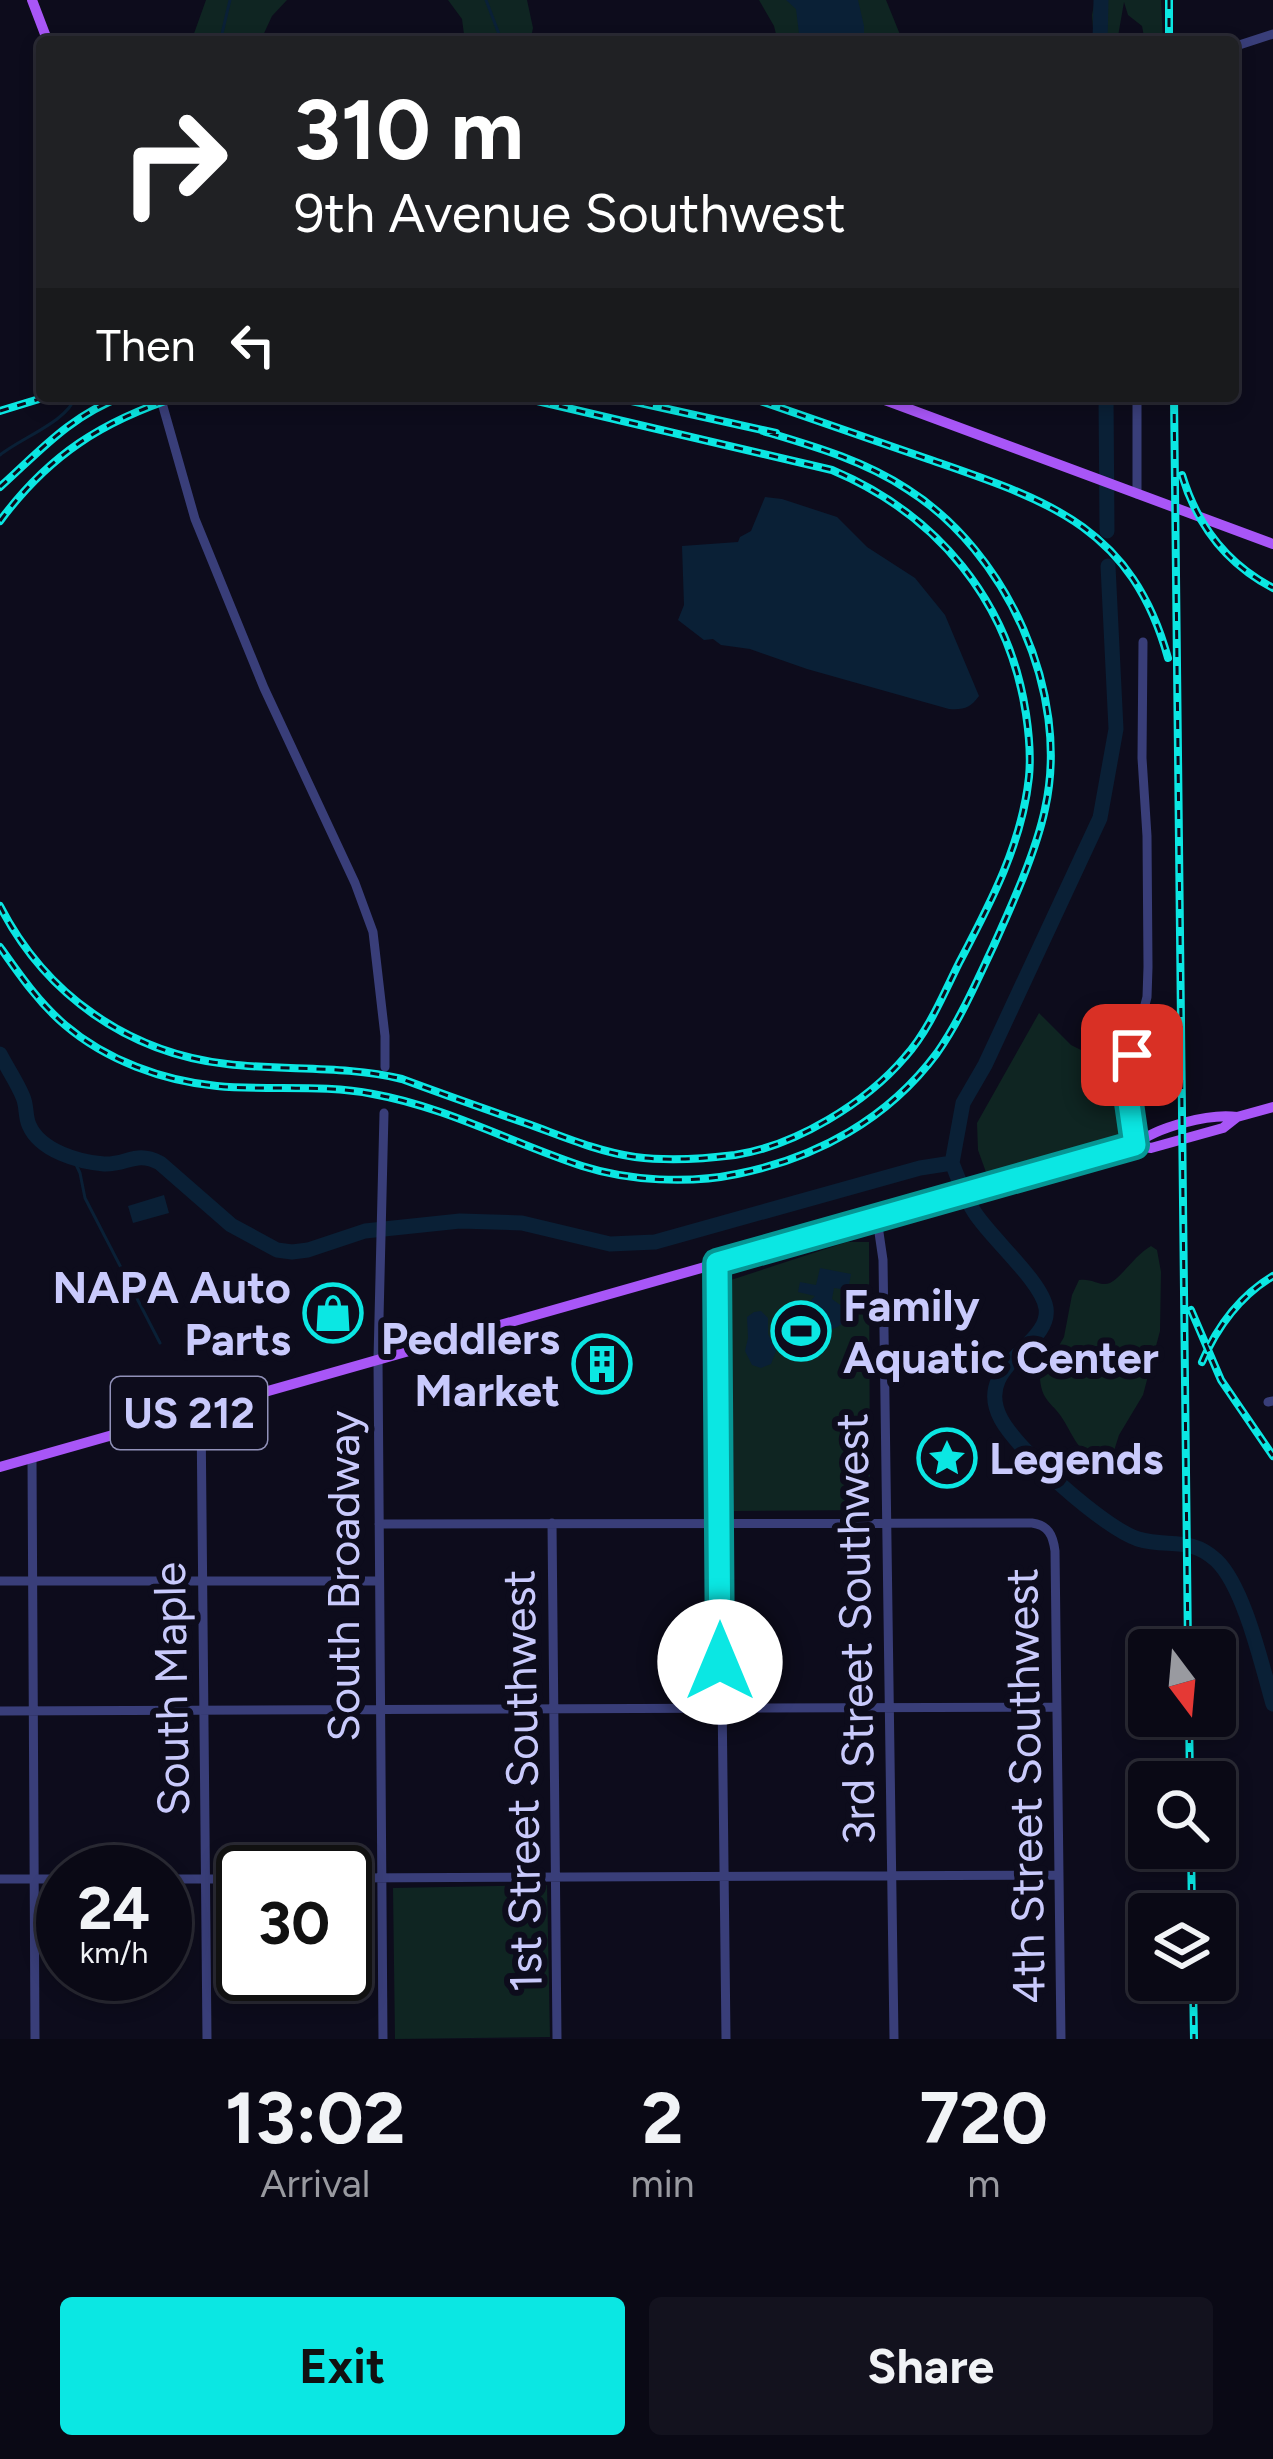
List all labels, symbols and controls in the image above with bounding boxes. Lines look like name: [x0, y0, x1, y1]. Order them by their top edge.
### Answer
text: 310 m: [294, 79, 524, 180]
icon: right: [96, 84, 252, 240]
text: 9th Avenue Southwest: [294, 181, 846, 246]
icon: left: [220, 312, 286, 378]
text: Then: [96, 318, 196, 372]
pin: [1081, 1004, 1183, 1106]
icon: arrive: [1099, 1022, 1165, 1088]
place label: NAPA Auto Parts: [53, 1260, 291, 1366]
place label: Family Aquatic Center: [843, 1278, 1159, 1384]
shop icon: NAPA Auto Parts: [302, 1282, 364, 1344]
sports icon: Family Aquatic Center: [770, 1300, 832, 1362]
place label: Peddlers Market: [381, 1311, 560, 1417]
building icon: Peddlers Market: [571, 1333, 633, 1395]
road number: US 212: [111, 1377, 267, 1449]
street label: South Broadway: [316, 1410, 370, 1742]
street label: 3rd Street Southwest: [824, 1412, 886, 1846]
place icon: Legends: [916, 1427, 978, 1489]
place label: Legends: [989, 1431, 1163, 1485]
street label: South Maple: [142, 1561, 200, 1817]
street label: 4th Street Southwest: [994, 1567, 1056, 2005]
street label: 1st Street Southwest: [491, 1569, 553, 1993]
position arrow: [657, 1599, 783, 1725]
north arrow: [1128, 1629, 1236, 1737]
map controls: [1128, 1629, 1236, 2001]
button: search: [1128, 1761, 1236, 1869]
speed limit sign: 30: [216, 1845, 372, 2001]
text: 24: [78, 1872, 150, 1944]
button: layers: [1128, 1893, 1236, 2001]
text: km/h: [80, 1934, 148, 1971]
text: 13:02: [225, 2075, 405, 2161]
text: 2: [642, 2075, 683, 2161]
text: 720: [920, 2075, 1048, 2161]
text: Arrival: [260, 2160, 370, 2207]
text: min: [631, 2160, 695, 2207]
text: m: [967, 2160, 1000, 2207]
button: Exit: [60, 2297, 625, 2435]
button: Share: [649, 2297, 1213, 2435]

